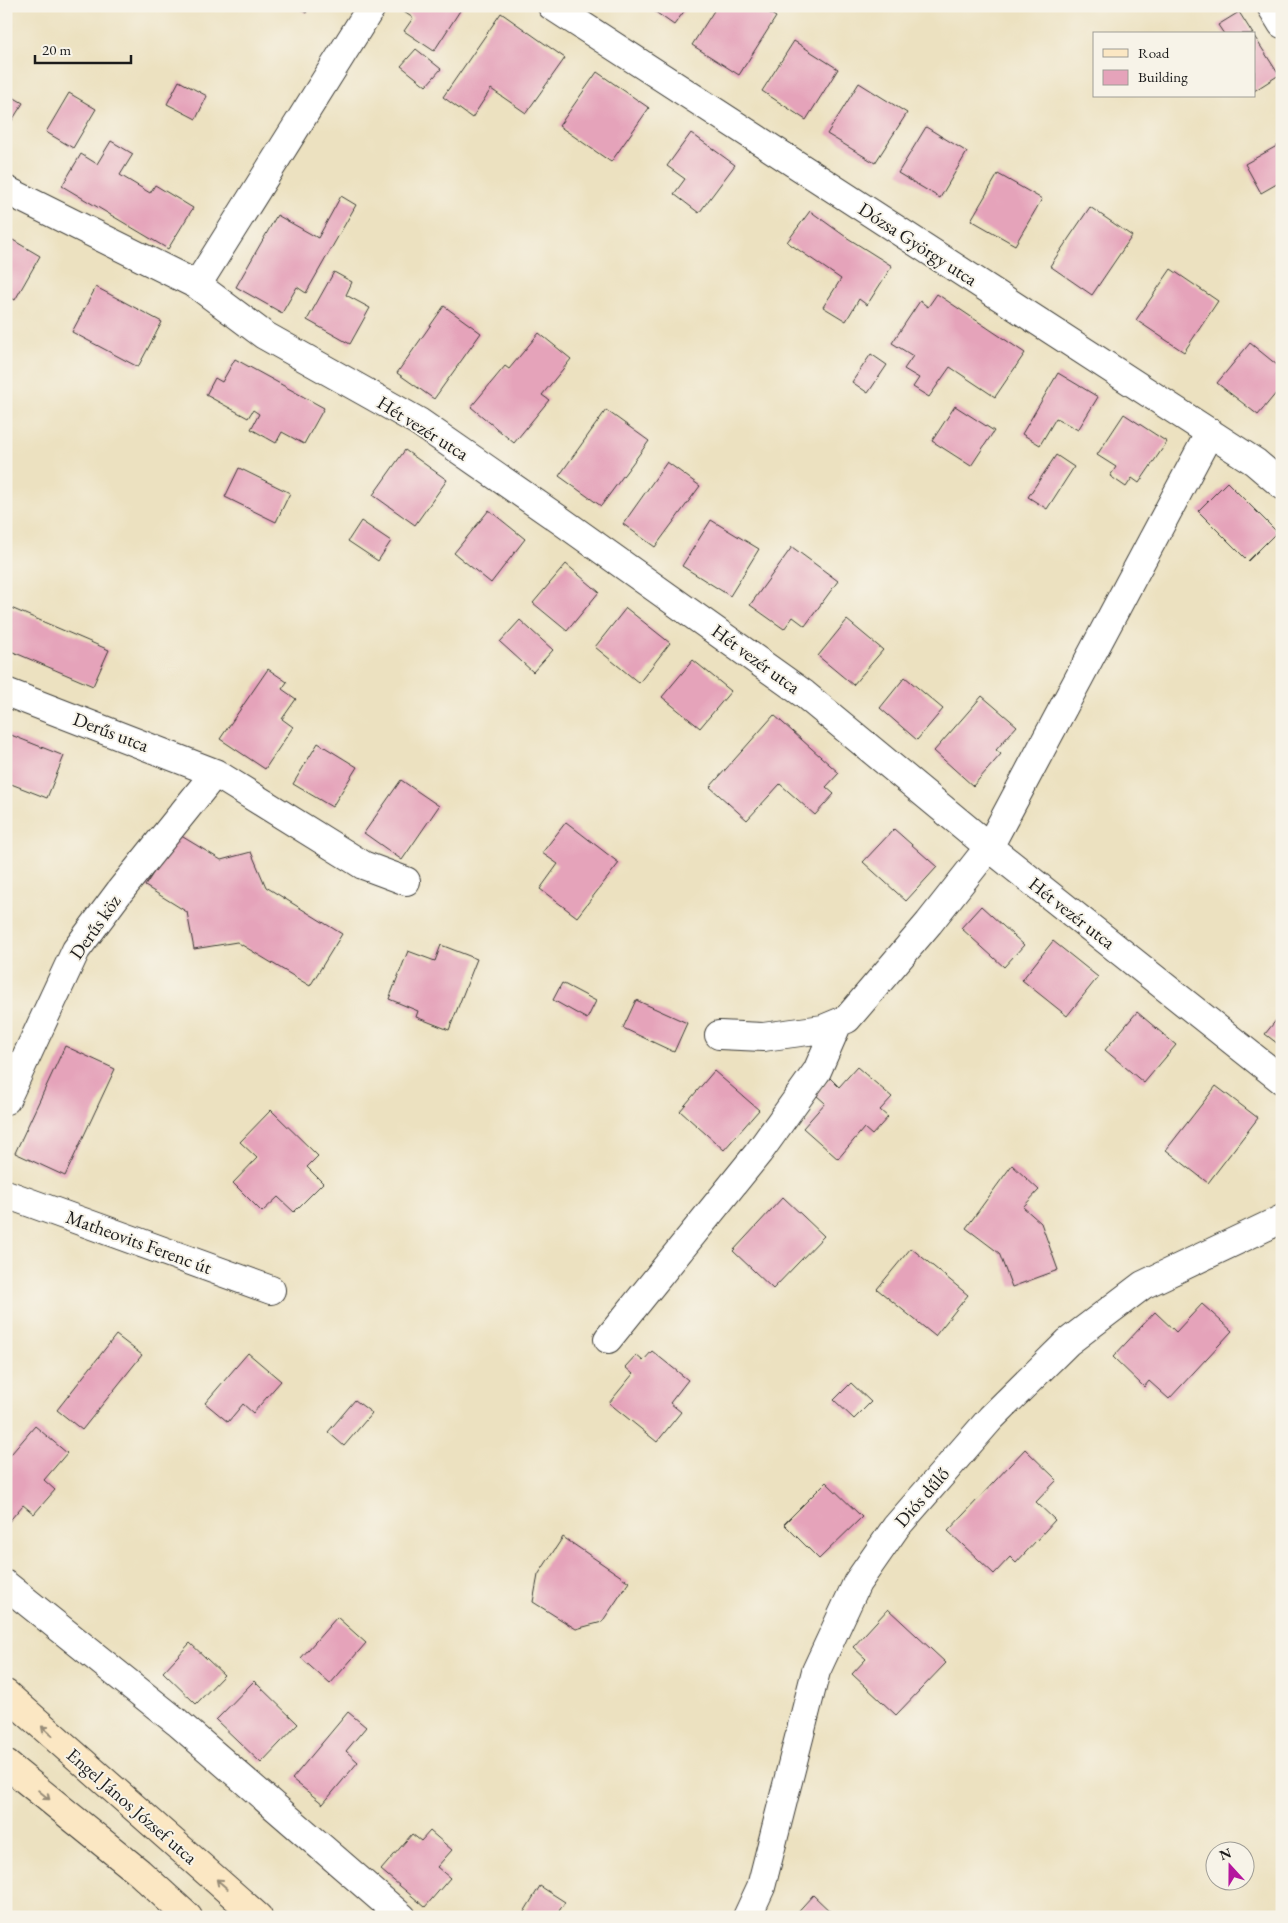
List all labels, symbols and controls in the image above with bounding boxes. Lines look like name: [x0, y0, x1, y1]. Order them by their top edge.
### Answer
scale bar: [35, 32, 131, 64]
legend: [1093, 32, 1256, 98]
text: 20 m: [42, 40, 71, 59]
text: Road: [1138, 43, 1170, 62]
text: Building: [1138, 67, 1188, 86]
street label: Dózsa György utca: [854, 196, 983, 292]
street label: Hét vezér utca: [372, 390, 474, 466]
street label: Hét vezér utca: [707, 618, 806, 700]
street label: Derűs utca: [70, 706, 153, 758]
street label: Hét vezér utca: [1024, 871, 1121, 955]
street label: Derűs köz: [64, 889, 127, 964]
street label: Matheovits Ferenc út: [63, 1204, 215, 1280]
street label: Diós dűlő: [889, 1462, 955, 1532]
one-way arrow: [41, 1725, 54, 1737]
street label: Engel János József utca: [61, 1742, 203, 1870]
one-way arrow: [37, 1789, 50, 1800]
north arrow: [1206, 1840, 1256, 1890]
text: N: [1217, 1843, 1234, 1864]
one-way arrow: [215, 1879, 228, 1890]

